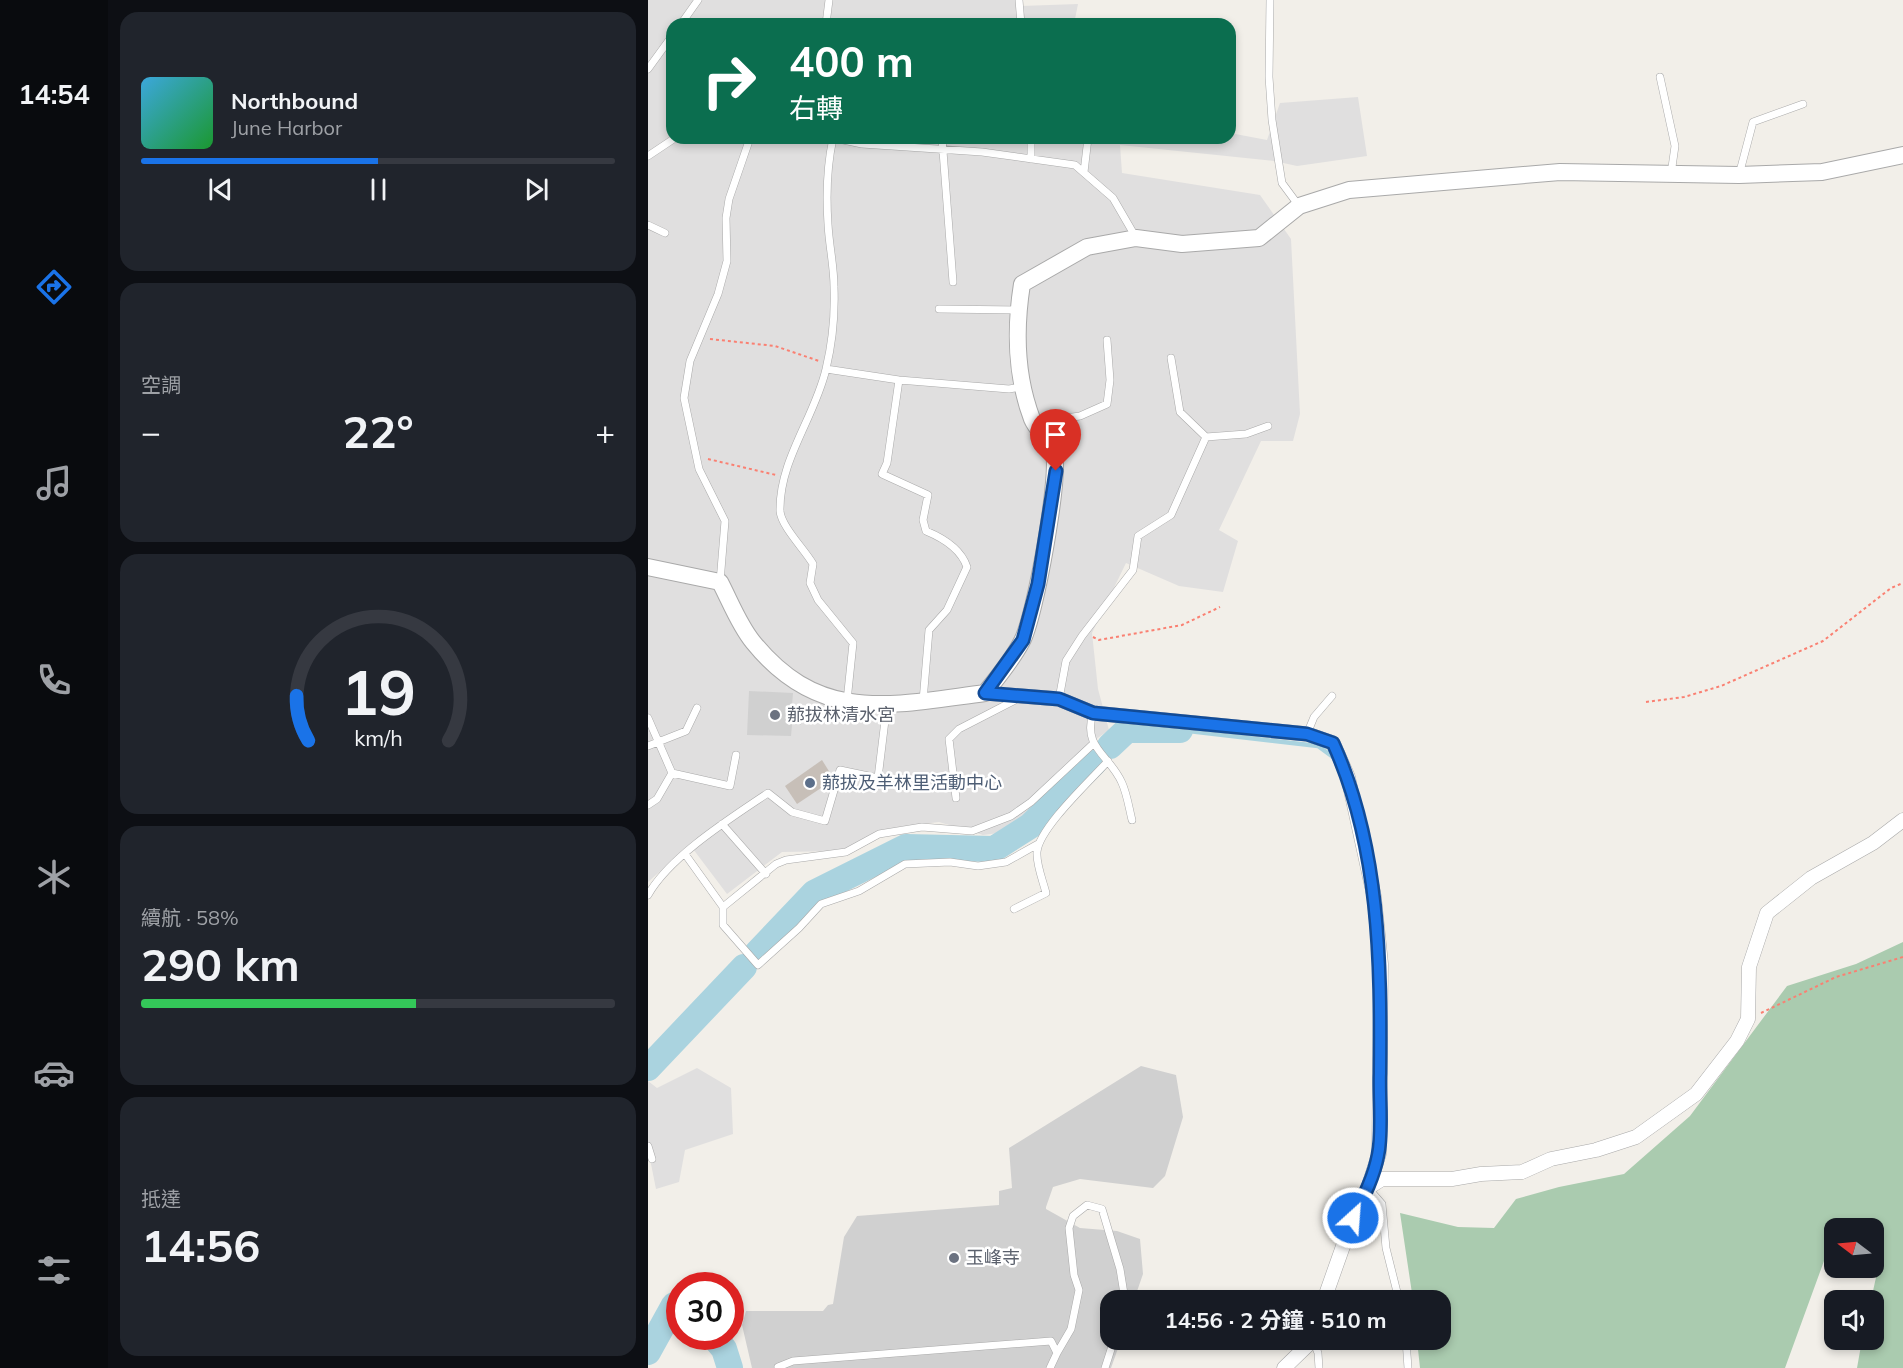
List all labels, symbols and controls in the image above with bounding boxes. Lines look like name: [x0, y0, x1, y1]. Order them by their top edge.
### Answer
text: 400 m: [789, 35, 914, 88]
icon: right: [690, 42, 768, 120]
text: 14:54: [18, 77, 90, 111]
text: Northbound: [231, 87, 358, 115]
text: 右轉: [789, 91, 843, 125]
text: June Harbor: [231, 115, 342, 140]
icon: previous: [204, 173, 237, 206]
icon: pause: [362, 173, 395, 206]
icon: next: [520, 173, 553, 206]
icon: directions: [33, 266, 75, 308]
text: 空調: [141, 372, 181, 397]
text: 22°: [342, 403, 414, 459]
pin: [1030, 409, 1081, 471]
text: −: [141, 411, 161, 452]
text: +: [595, 411, 615, 452]
icon: arrive: [1039, 418, 1072, 451]
icon: music: [33, 462, 75, 504]
text: 19: [341, 652, 415, 731]
icon: phone: [33, 659, 75, 701]
place label: 𦰡拔林清水宮: [787, 703, 895, 726]
marker: 𦰡拔林清水宮: [768, 708, 782, 722]
text: km/h: [354, 724, 402, 751]
place label: 𦰡拔及羊林里活動中心: [822, 771, 1002, 794]
marker: 𦰡拔及羊林里活動中心: [803, 776, 817, 790]
icon: climate: [33, 856, 75, 898]
text: 續航 · 58%: [141, 905, 239, 930]
text: 290 km: [141, 936, 300, 992]
icon: car: [33, 1052, 75, 1094]
text: 抵達: [141, 1186, 181, 1211]
position arrow: [1321, 1186, 1385, 1250]
text: 14:56: [141, 1217, 260, 1273]
north arrow: [1824, 1218, 1884, 1278]
map controls: [1824, 1218, 1884, 1350]
place label: 玉峰寺: [966, 1246, 1020, 1269]
icon: filters: [33, 1249, 75, 1291]
marker: 玉峰寺: [947, 1251, 961, 1265]
speed limit sign: 30: [666, 1272, 744, 1350]
button: sound: [1824, 1290, 1884, 1350]
text: 14:56 · 2 分鐘 · 510 m: [1164, 1306, 1387, 1334]

